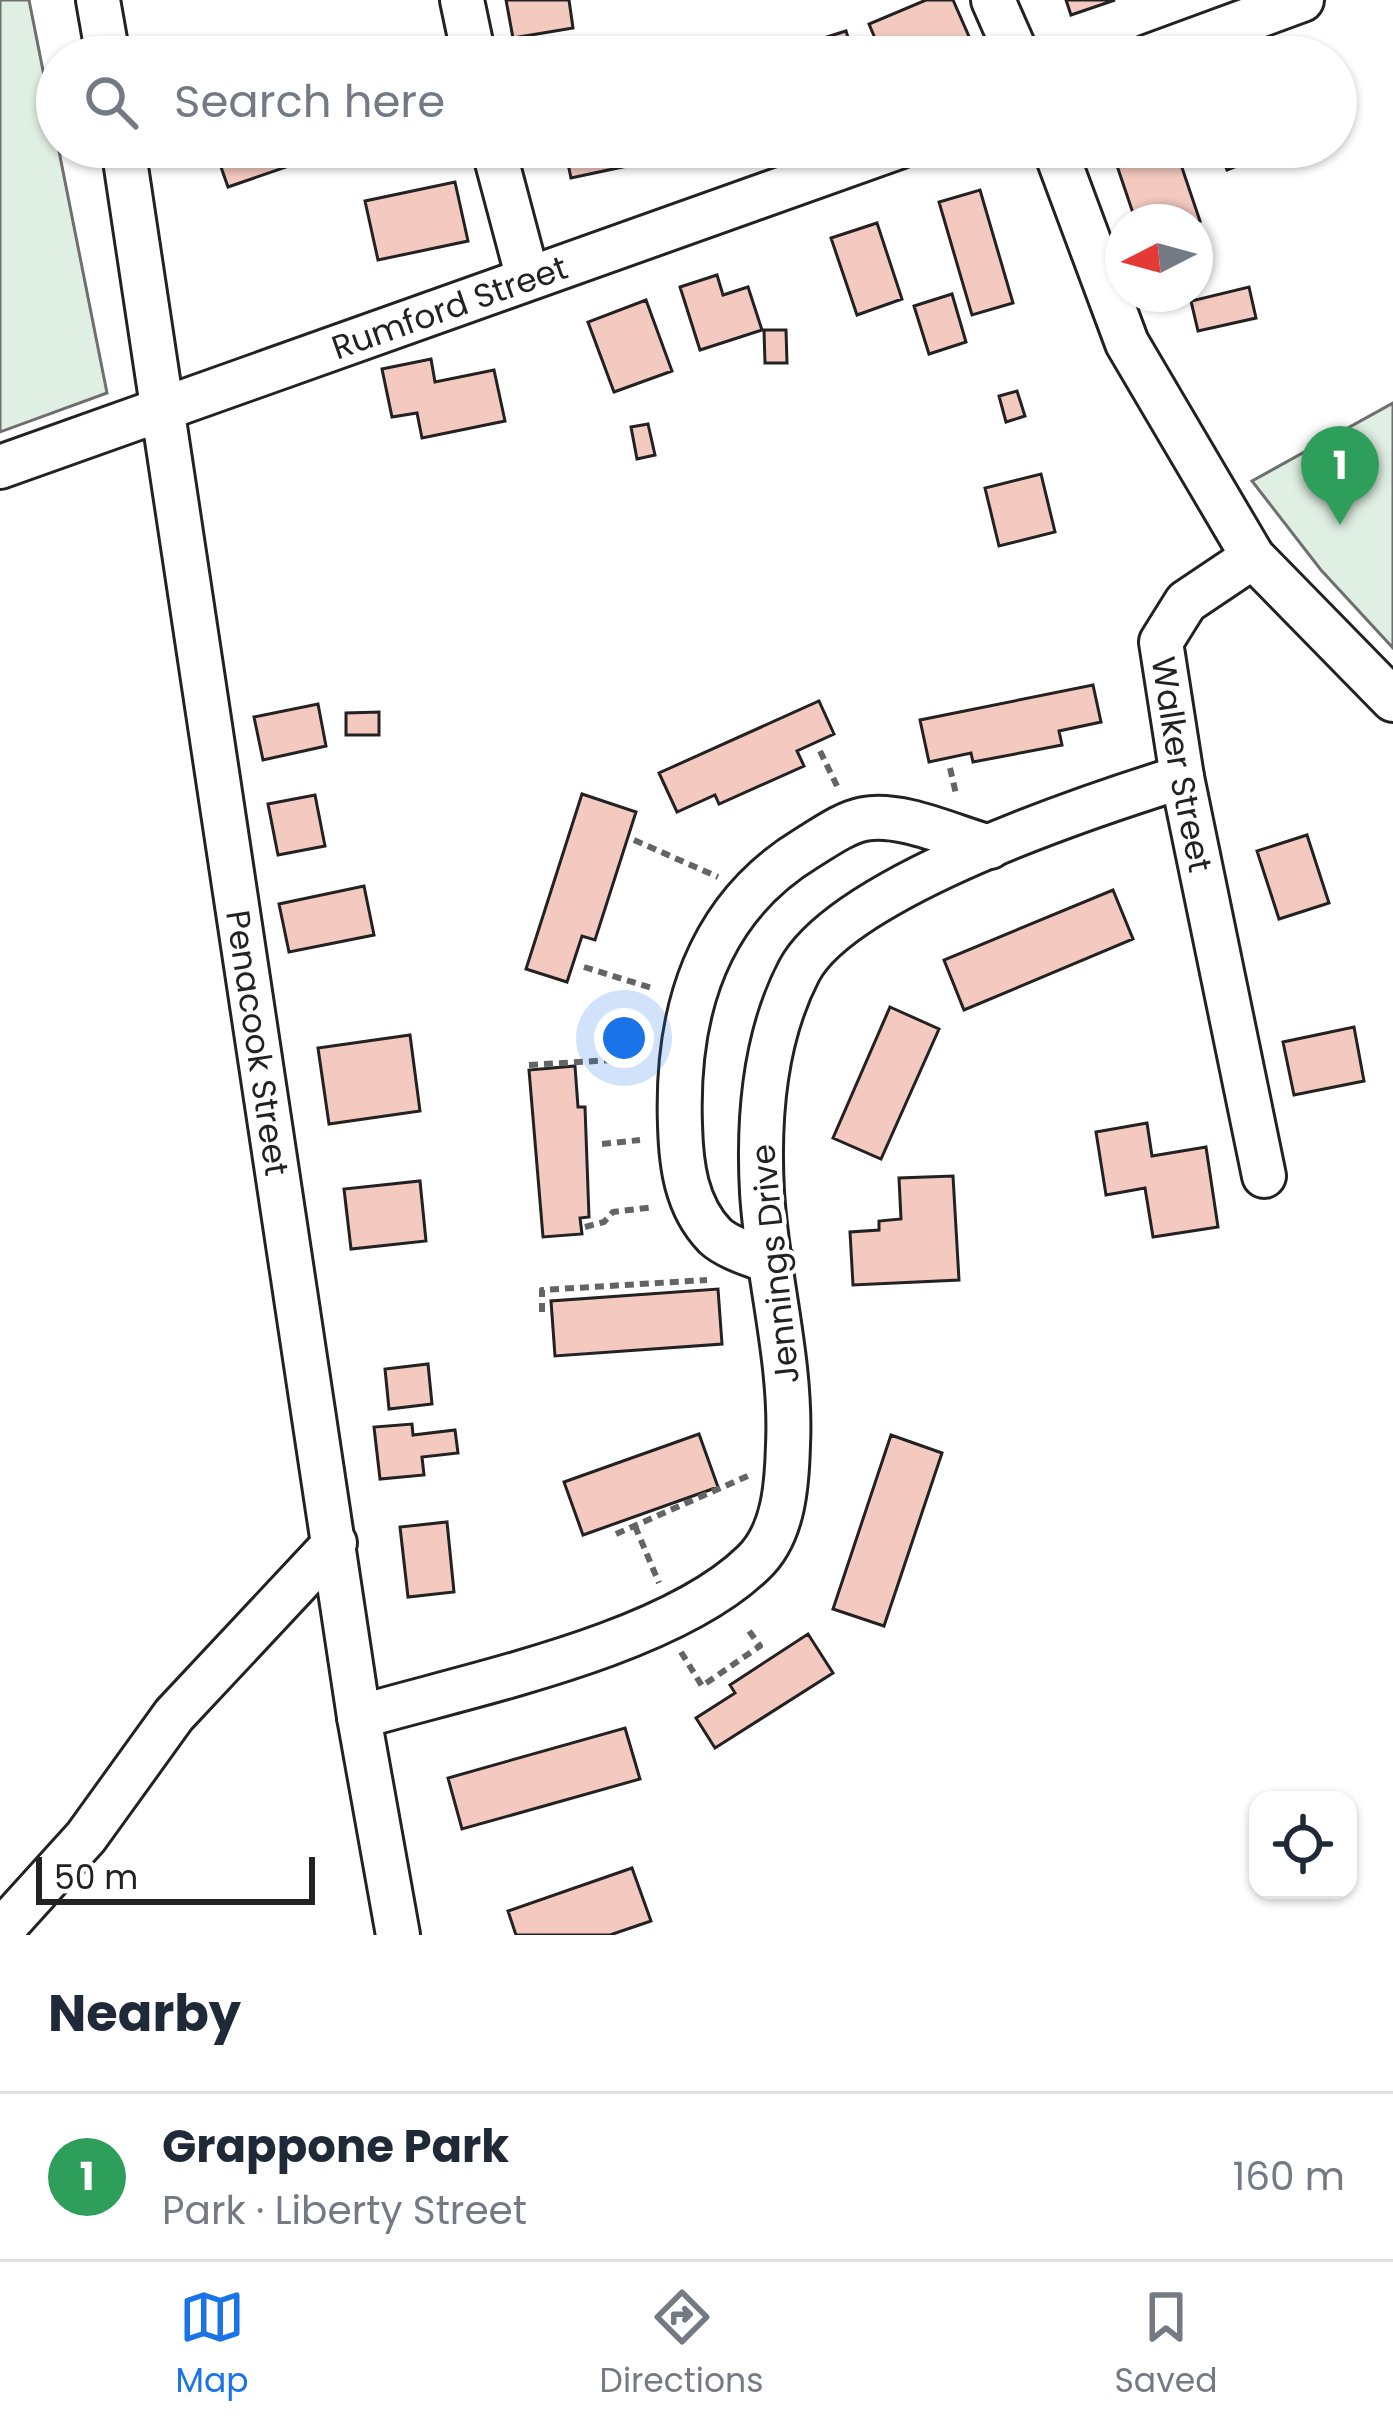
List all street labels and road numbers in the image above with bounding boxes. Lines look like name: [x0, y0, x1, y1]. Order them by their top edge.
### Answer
street label: Rumford Street: [325, 243, 574, 371]
street label: Walker Street: [1140, 653, 1224, 876]
street label: Penacook Street: [215, 907, 301, 1179]
street label: Jennings Drive: [739, 1142, 811, 1386]

